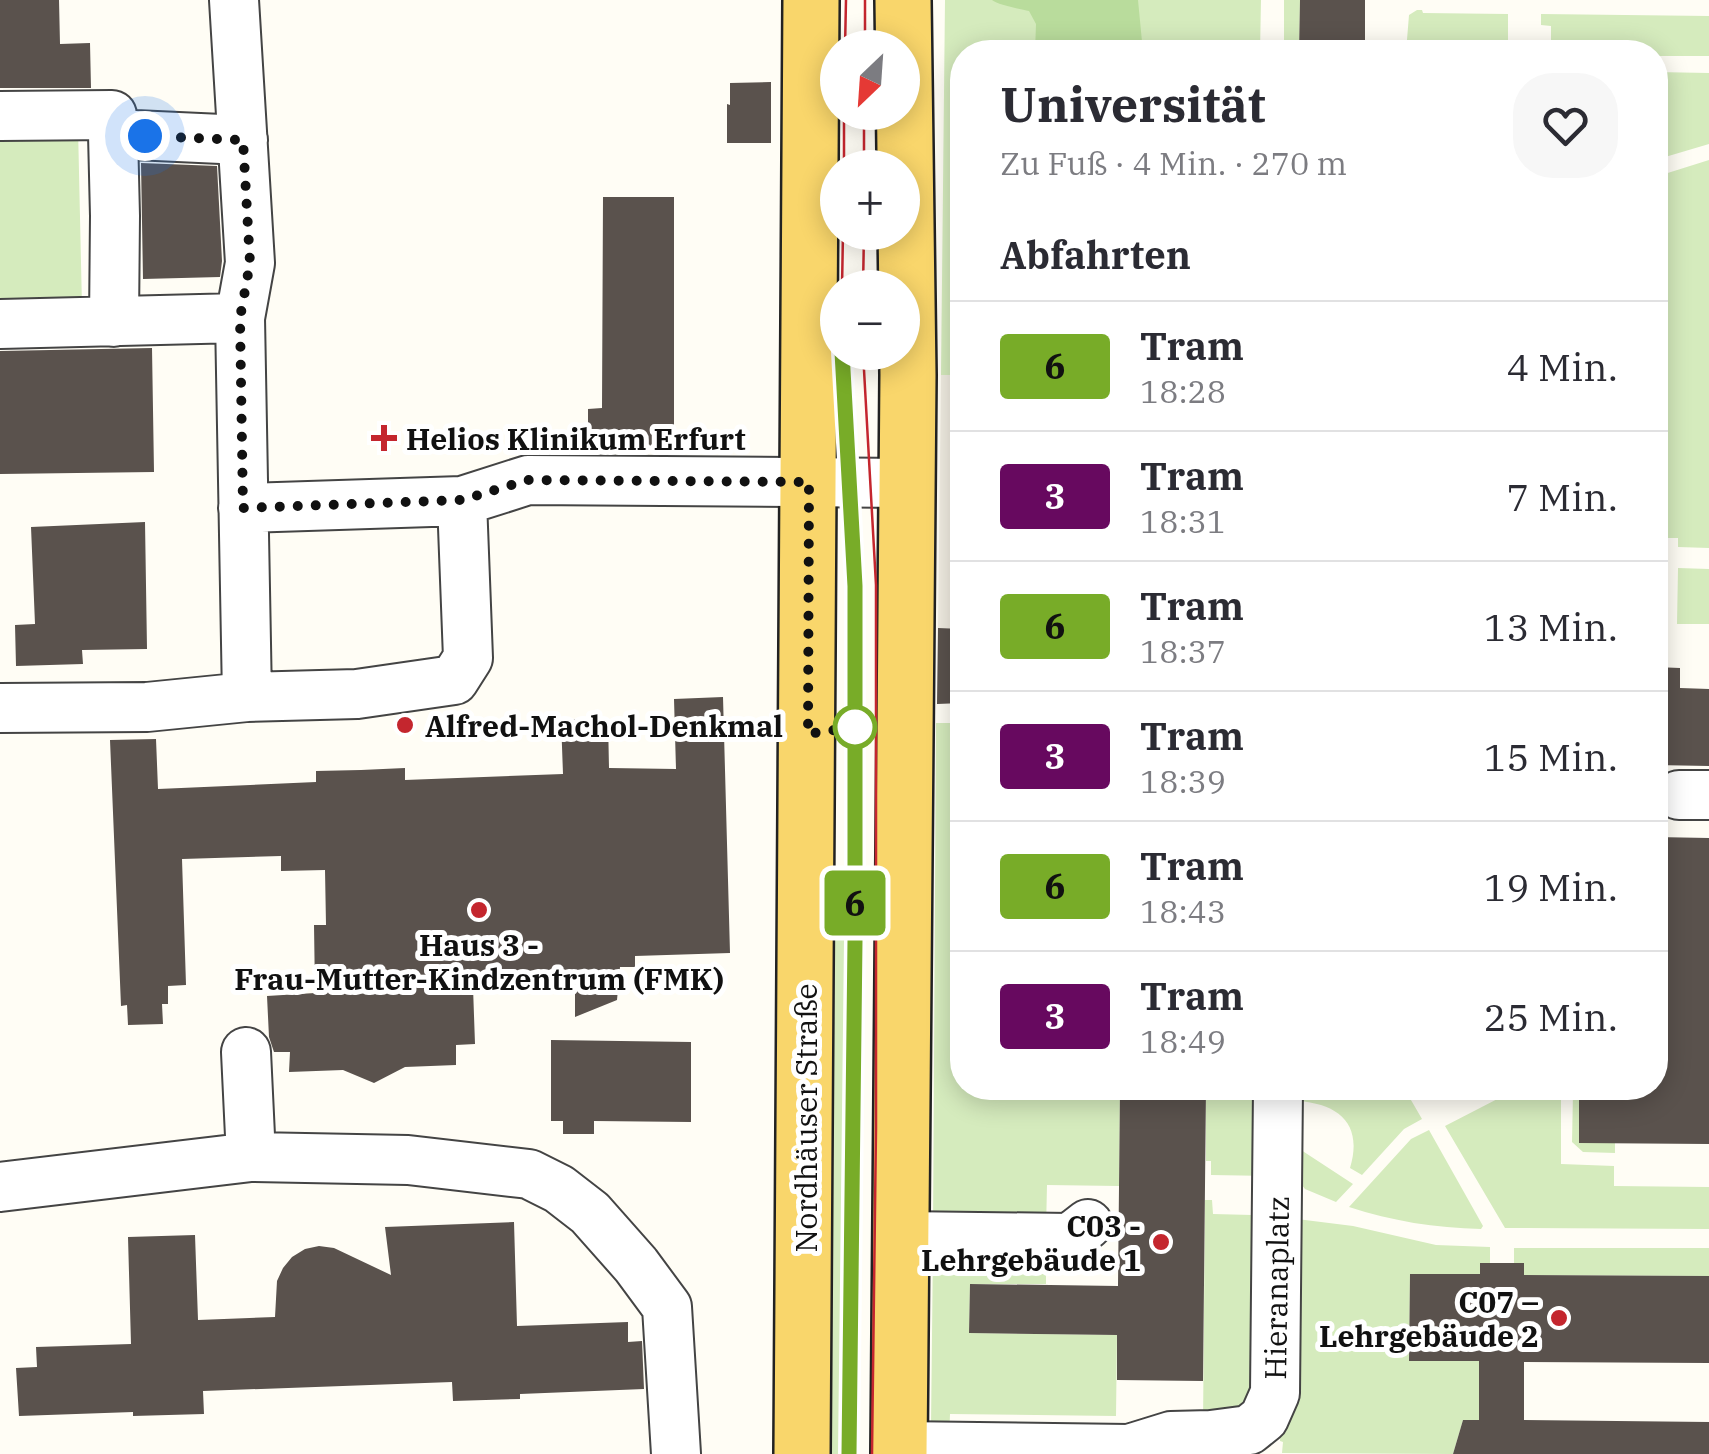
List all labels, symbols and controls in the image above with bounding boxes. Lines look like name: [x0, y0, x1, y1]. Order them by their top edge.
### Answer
north arrow: [820, 30, 920, 130]
map controls: [820, 30, 920, 370]
text: Universität: [1000, 73, 1266, 135]
button: heart: [1513, 73, 1618, 178]
your location: [120, 111, 170, 161]
text: Zu Fuß · 4 Min. · 270 m: [1000, 142, 1347, 184]
button: +: [820, 150, 920, 250]
text: Abfahrten: [1000, 230, 1191, 279]
button: −: [820, 270, 920, 370]
text: Tram: [1140, 321, 1244, 370]
text: 4 Min.: [1506, 342, 1618, 391]
text: 6: [1044, 343, 1066, 389]
text: 18:28: [1140, 370, 1226, 412]
place label: Helios Klinikum Erfurt: [406, 419, 746, 458]
marker: Helios Klinikum Erfurt: [371, 425, 397, 451]
text: Tram: [1140, 451, 1244, 500]
text: 7 Min.: [1506, 472, 1618, 521]
text: 3: [1044, 473, 1066, 519]
text: 18:31: [1140, 500, 1226, 542]
text: Tram: [1140, 581, 1244, 630]
text: 13 Min.: [1484, 602, 1618, 651]
text: 6: [1044, 603, 1066, 649]
text: 18:37: [1140, 630, 1226, 672]
place label: Alfred-Machol-Denkmal: [425, 706, 783, 745]
unlabelled marker: [834, 706, 876, 748]
text: Tram: [1140, 711, 1244, 760]
marker: Alfred-Machol-Denkmal: [394, 714, 416, 736]
text: 15 Min.: [1484, 732, 1618, 781]
text: 3: [1044, 733, 1066, 779]
text: 18:39: [1140, 760, 1226, 802]
text: Tram: [1140, 841, 1244, 890]
text: 19 Min.: [1484, 862, 1618, 911]
text: 6: [1044, 863, 1066, 909]
line badge: 6: [822, 870, 888, 936]
text: 6: [844, 880, 866, 926]
text: 18:43: [1140, 890, 1226, 932]
marker: Haus 3 - Frau-Mutter-Kindzentrum (FMK): [468, 899, 490, 921]
place label: Haus 3 - Frau-Mutter-Kindzentrum (FMK): [234, 925, 724, 998]
text: Tram: [1140, 971, 1244, 1020]
street label: Nordhäuser Straße: [786, 983, 825, 1253]
text: 25 Min.: [1484, 992, 1618, 1041]
text: 3: [1044, 993, 1066, 1039]
text: 18:49: [1140, 1020, 1226, 1062]
street label: Hieranaplatz: [1255, 1196, 1297, 1380]
place label: C03 - Lehrgebäude 1: [921, 1206, 1141, 1279]
marker: C03 - Lehrgebäude 1: [1150, 1231, 1172, 1253]
place label: C07 – Lehrgebäude 2: [1319, 1282, 1539, 1355]
marker: C07 – Lehrgebäude 2: [1548, 1307, 1570, 1329]

